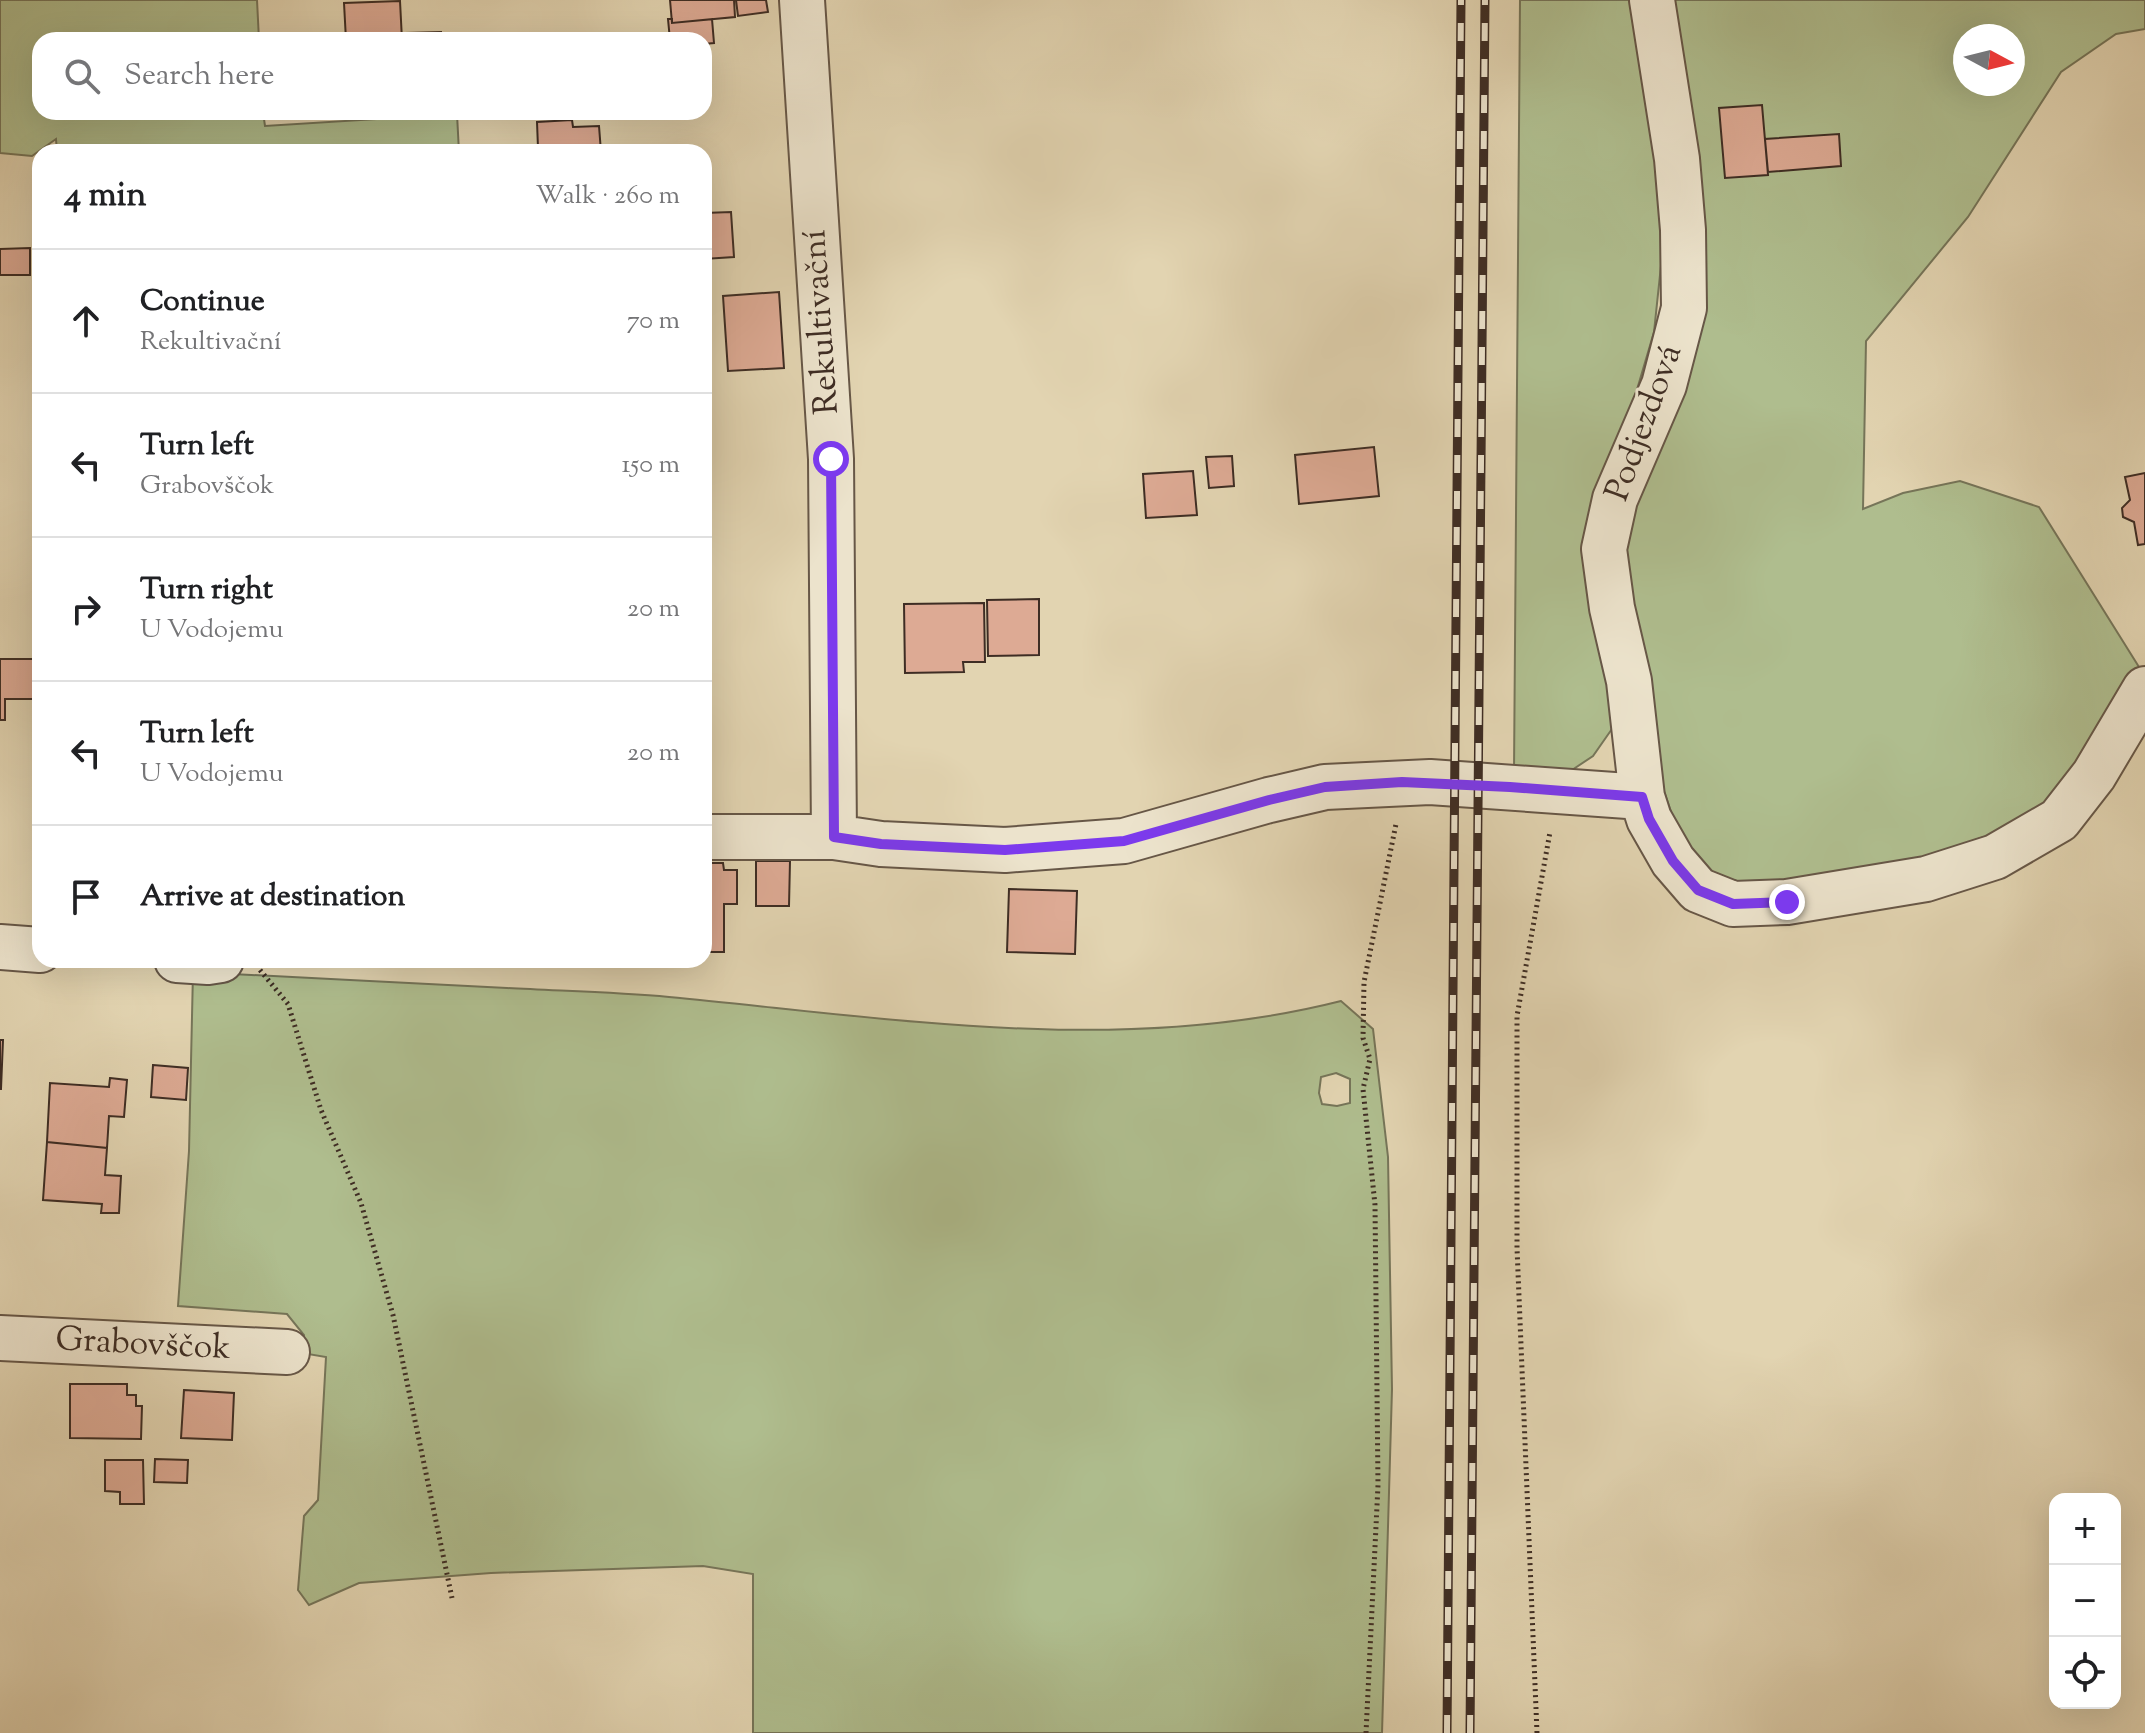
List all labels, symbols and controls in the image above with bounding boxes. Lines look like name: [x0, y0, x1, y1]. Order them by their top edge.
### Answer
north arrow: [1953, 24, 2025, 96]
search box: [32, 32, 712, 120]
icon: search: [60, 54, 104, 98]
text: Search here: [124, 55, 274, 98]
text: 4 min: [64, 172, 146, 221]
text: Walk · 260 m: [535, 178, 680, 215]
street label: Rekultivační: [791, 228, 853, 416]
text: Continue: [140, 281, 265, 324]
icon: ahead: [64, 299, 108, 343]
text: 70 m: [627, 303, 680, 340]
text: Rekultivační: [140, 324, 281, 361]
street label: Podjezdová: [1594, 338, 1696, 508]
text: Turn left: [140, 425, 254, 468]
route start: [813, 441, 849, 477]
icon: left: [64, 443, 108, 487]
text: 150 m: [621, 447, 680, 484]
text: Grabovščok: [140, 468, 274, 505]
text: Turn right: [140, 569, 273, 612]
icon: right: [64, 587, 108, 631]
text: 20 m: [627, 591, 680, 628]
text: U Vodojemu: [140, 612, 283, 649]
text: Turn left: [140, 713, 254, 756]
icon: left: [64, 731, 108, 775]
text: 20 m: [627, 735, 680, 772]
text: U Vodojemu: [140, 756, 283, 793]
icon: arrive: [64, 875, 108, 919]
text: Arrive at destination: [140, 876, 405, 919]
route end: [1769, 884, 1805, 920]
street label: Grabovščok: [54, 1316, 232, 1374]
map controls: [2049, 1493, 2121, 1709]
button: +: [2049, 1493, 2121, 1565]
button: −: [2049, 1565, 2121, 1637]
button: locate: [2049, 1637, 2121, 1709]

